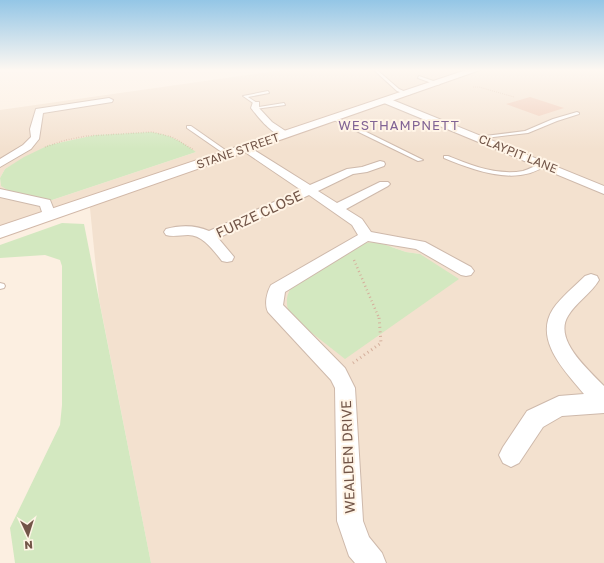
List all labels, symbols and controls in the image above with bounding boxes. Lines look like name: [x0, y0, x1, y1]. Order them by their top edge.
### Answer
district label: WESTHAMPNETT: [338, 117, 460, 133]
street label: STANE STREET: [194, 129, 282, 172]
street label: CLAYPIT LANE: [477, 131, 560, 176]
street label: FURZE CLOSE: [213, 186, 305, 241]
street label: WEALDEN DRIVE: [337, 400, 358, 514]
north arrow: [8, 515, 48, 555]
text: N: [24, 539, 33, 552]

